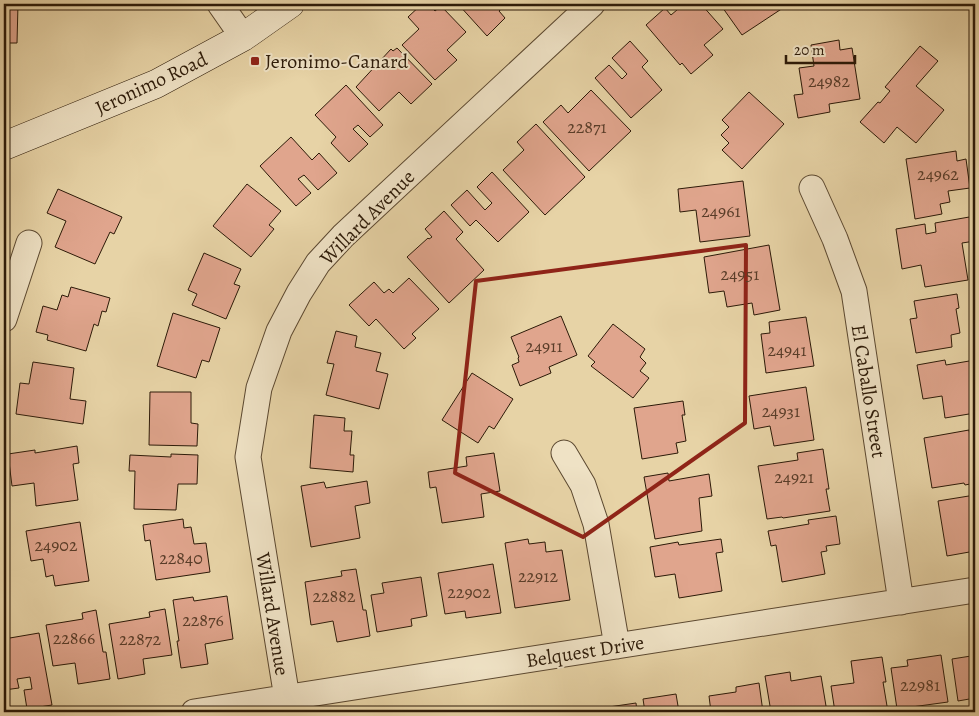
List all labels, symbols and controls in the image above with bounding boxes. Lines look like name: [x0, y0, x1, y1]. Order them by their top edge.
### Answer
scale bar: [786, 32, 855, 64]
text: 20 m: [794, 40, 825, 60]
street label: Jeronimo Road: [91, 46, 212, 121]
place label: Jeronimo-Canard: [265, 48, 408, 75]
marker: Jeronimo-Canard: [249, 55, 261, 67]
house number: 24982: [808, 69, 851, 93]
house number: 22871: [567, 115, 607, 139]
house number: 24962: [917, 162, 959, 186]
street label: Willard Avenue: [313, 164, 421, 272]
house number: 24961: [701, 199, 741, 223]
house number: 24951: [721, 262, 759, 286]
street label: El Caballo Street: [845, 322, 892, 460]
house number: 24911: [525, 334, 563, 358]
house number: 24941: [767, 338, 807, 362]
house number: 24931: [762, 399, 800, 423]
house number: 24921: [774, 465, 814, 489]
house number: 24902: [34, 533, 78, 557]
house number: 22840: [159, 546, 203, 570]
street label: Willard Avenue: [249, 550, 296, 678]
house number: 22912: [518, 564, 558, 588]
house number: 22902: [447, 580, 491, 604]
house number: 22882: [312, 584, 356, 608]
house number: 22876: [182, 608, 224, 632]
house number: 22866: [53, 626, 95, 650]
house number: 22872: [119, 627, 161, 651]
street label: Belquest Drive: [524, 629, 646, 674]
house number: 22981: [900, 673, 940, 697]

